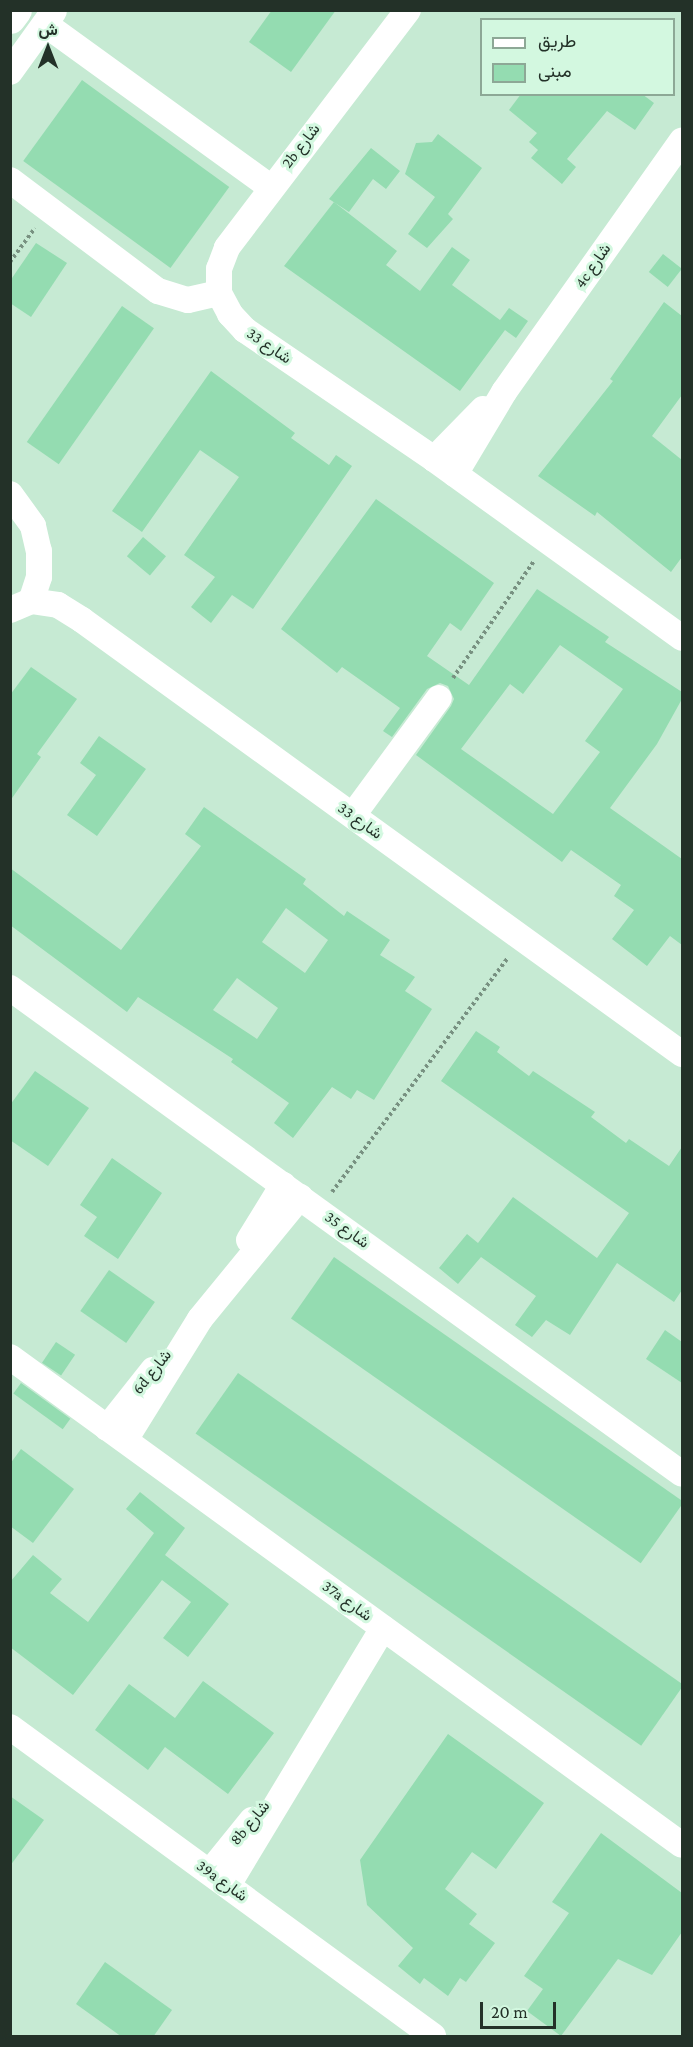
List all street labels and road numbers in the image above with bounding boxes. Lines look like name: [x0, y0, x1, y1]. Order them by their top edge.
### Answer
street label: 2b شارع: [278, 120, 324, 172]
street label: 4c شارع: [571, 240, 615, 292]
street label: شارع 33: [243, 324, 295, 368]
street label: شارع 33: [334, 798, 386, 844]
street label: شارع 35: [321, 1207, 373, 1253]
street label: 6d شارع: [128, 1346, 176, 1398]
street label: 37a شارع: [318, 1577, 376, 1625]
street label: 8b شارع: [226, 1797, 274, 1849]
street label: 39a شارع: [193, 1856, 251, 1906]

